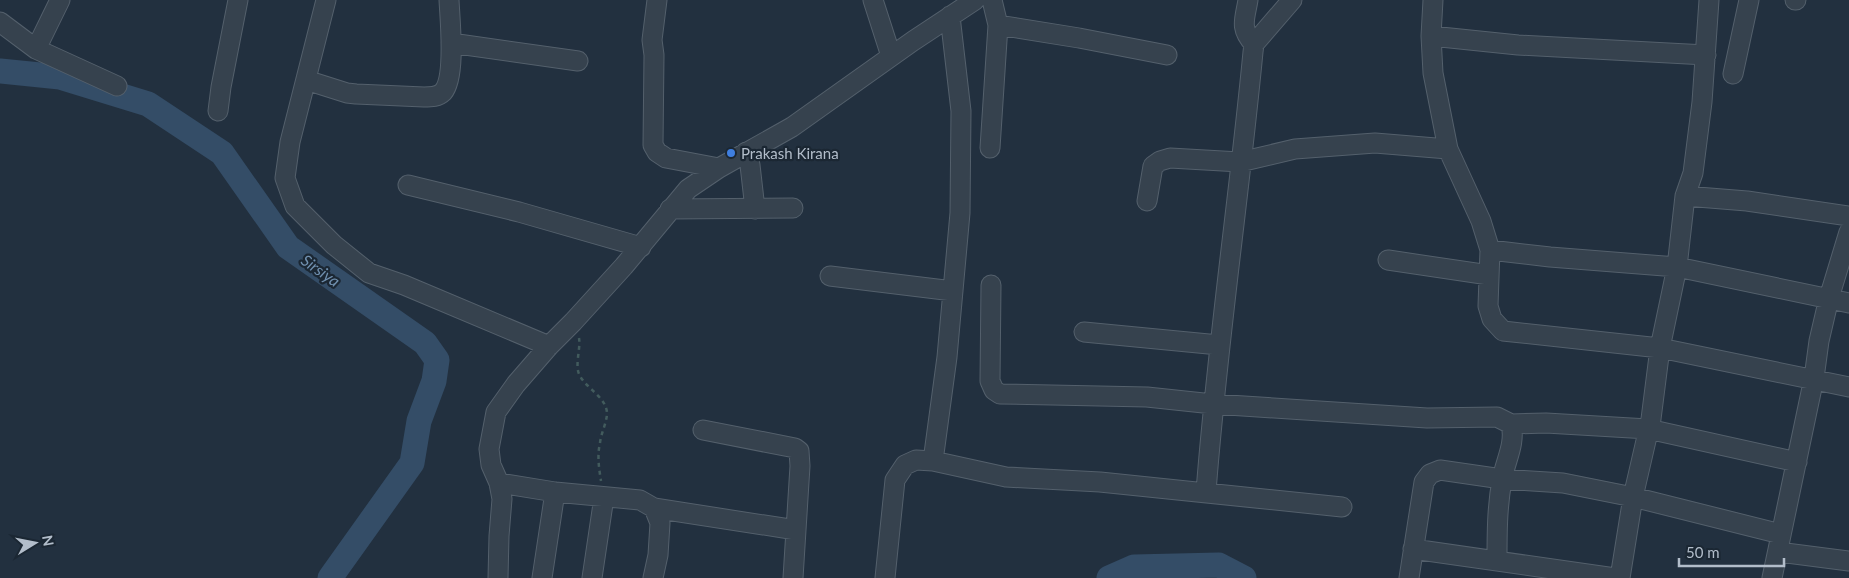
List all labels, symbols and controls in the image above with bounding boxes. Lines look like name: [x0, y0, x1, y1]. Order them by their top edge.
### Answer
place label: Prakash Kirana: [741, 144, 839, 162]
marker: Prakash Kirana: [725, 147, 737, 159]
water label: Sirsiya: [298, 250, 344, 290]
north arrow: [10, 518, 60, 568]
text: N: [39, 534, 58, 547]
scale bar: [1679, 536, 1784, 568]
text: 50 m: [1686, 543, 1720, 561]

